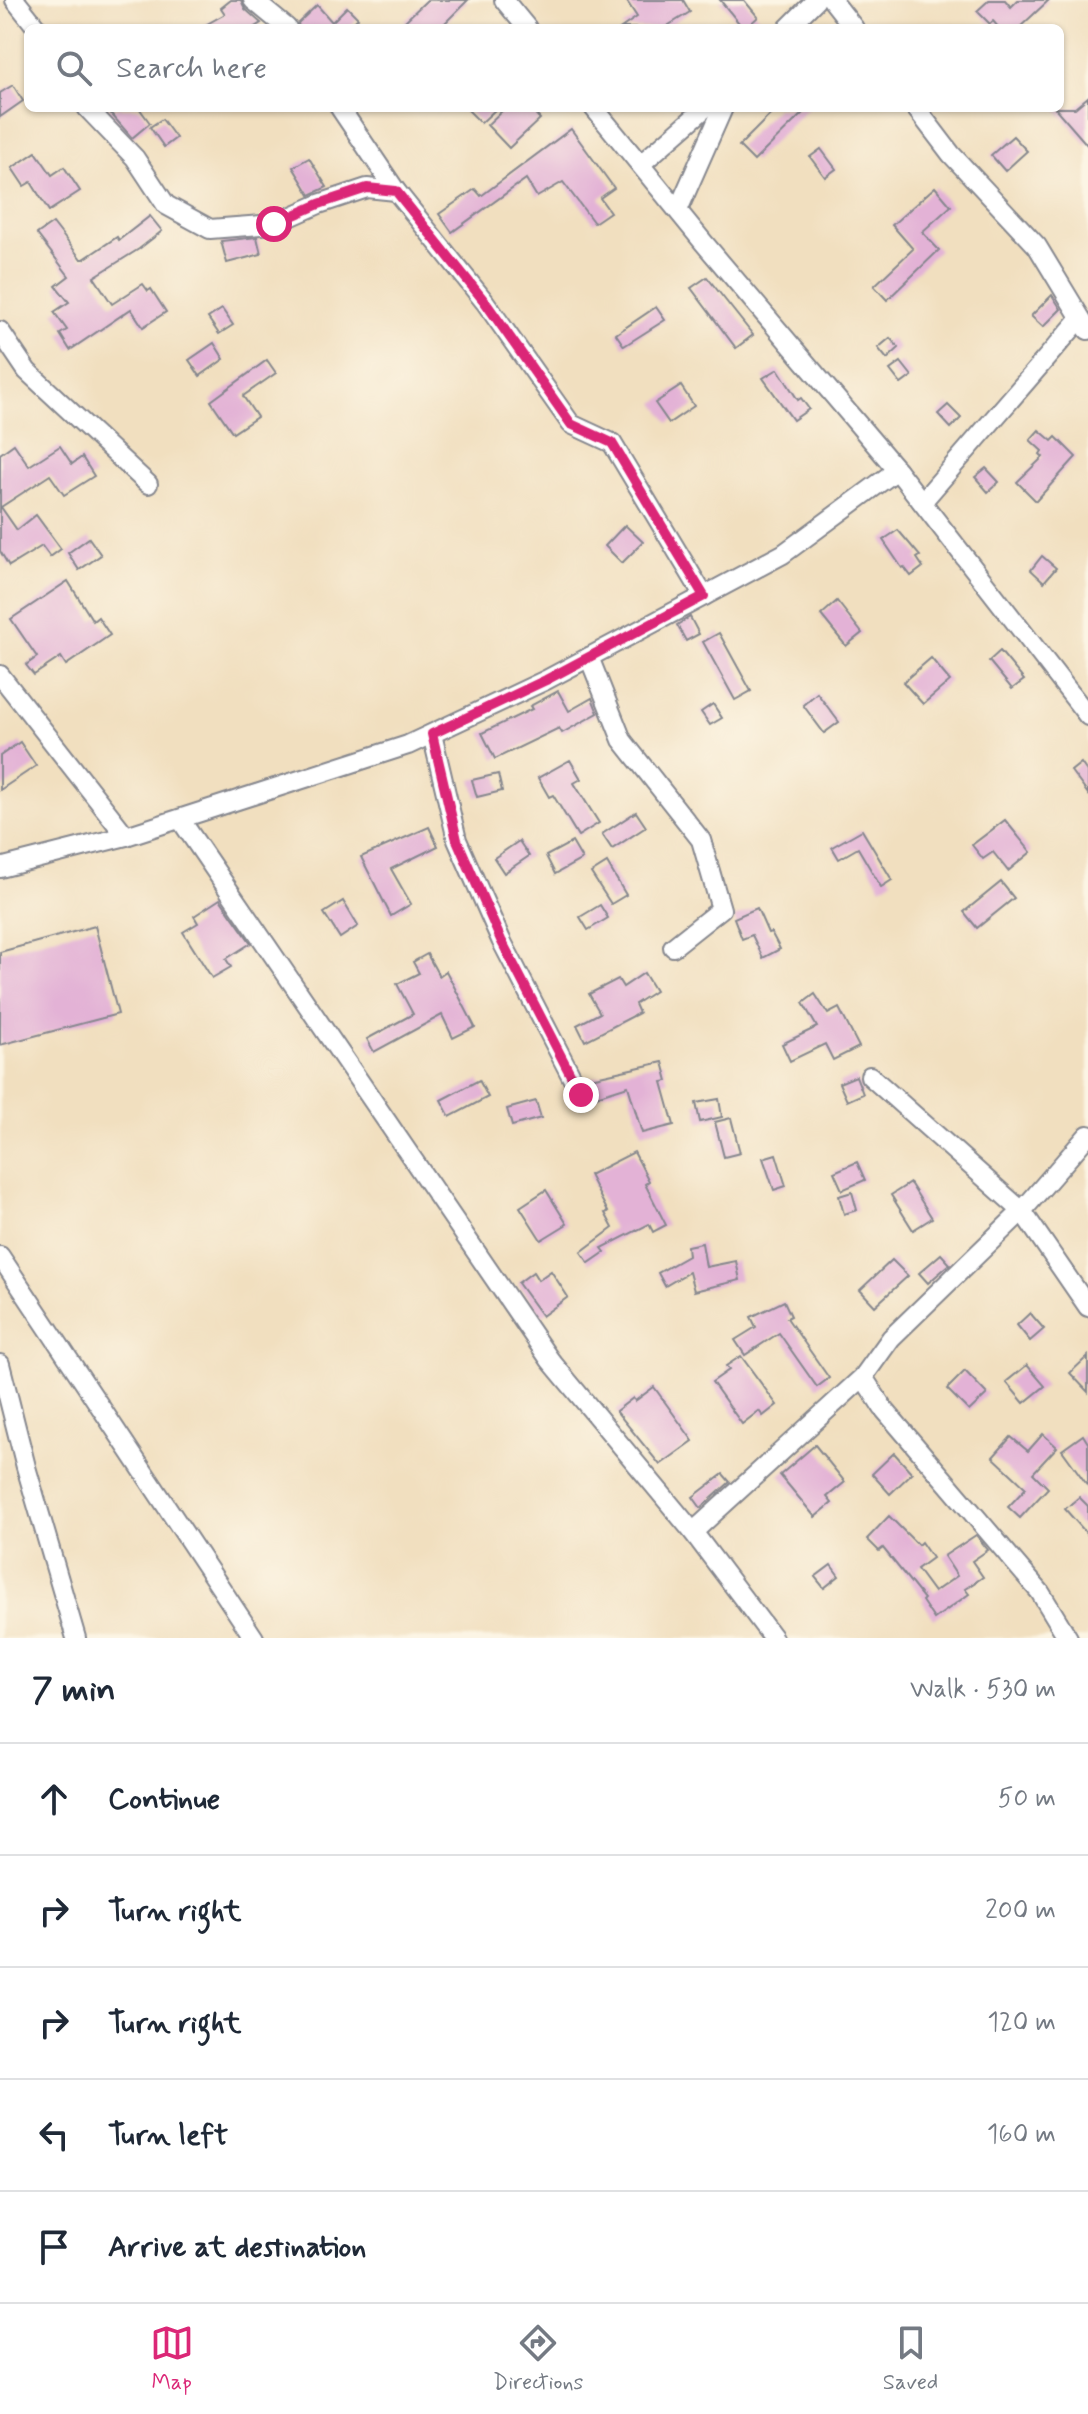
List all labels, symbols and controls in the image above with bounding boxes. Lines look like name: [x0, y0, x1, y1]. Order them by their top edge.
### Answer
search box: [24, 24, 1064, 112]
icon: search: [52, 46, 96, 90]
text: Search here: [116, 49, 267, 88]
route start: [256, 206, 292, 242]
route end: [563, 1077, 599, 1113]
text: 7 min: [32, 1668, 116, 1713]
text: Walk · 530 m: [910, 1673, 1056, 1707]
icon: ahead: [32, 1777, 76, 1821]
text: Continue: [108, 1780, 220, 1819]
text: 50 m: [998, 1782, 1056, 1816]
icon: right: [32, 1889, 76, 1933]
text: Turn right: [108, 1892, 241, 1931]
text: 200 m: [985, 1894, 1056, 1928]
icon: right: [32, 2001, 76, 2045]
text: Turn right: [108, 2004, 241, 2043]
text: 120 m: [987, 2006, 1056, 2040]
icon: left: [32, 2113, 76, 2157]
text: Turn left: [108, 2116, 228, 2155]
text: 160 m: [987, 2118, 1056, 2152]
icon: arrive: [32, 2225, 76, 2269]
text: Arrive at destination: [108, 2228, 366, 2267]
tab: Map: [150, 2321, 194, 2397]
tab: Directions: [493, 2321, 583, 2397]
tab: Saved: [883, 2321, 938, 2397]

